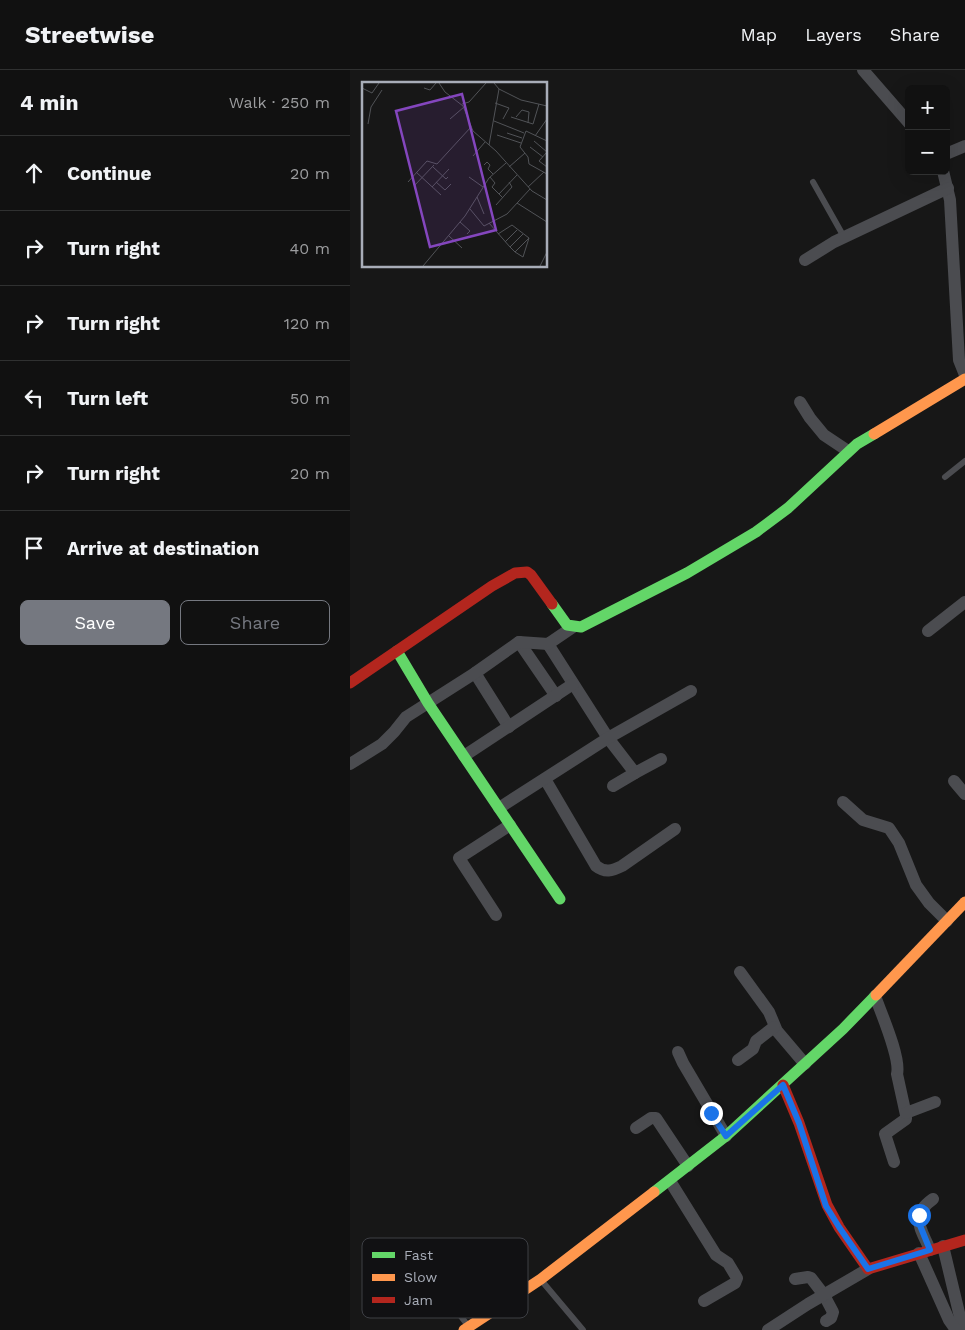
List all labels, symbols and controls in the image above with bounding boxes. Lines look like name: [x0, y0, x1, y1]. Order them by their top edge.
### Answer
text: Streetwise: [25, 21, 154, 49]
text: Map: [740, 24, 777, 45]
text: Layers: [805, 24, 862, 45]
text: Share: [890, 24, 940, 45]
inset map: [362, 82, 548, 268]
map controls: [905, 85, 950, 175]
button: +: [905, 85, 950, 130]
text: 4 min: [20, 90, 78, 115]
text: Walk · 250 m: [229, 93, 330, 112]
button: −: [905, 130, 950, 175]
icon: ahead: [20, 159, 48, 187]
text: Continue: [67, 162, 151, 185]
text: 20 m: [290, 164, 330, 183]
icon: right: [20, 234, 48, 262]
text: Turn right: [67, 237, 160, 260]
text: 40 m: [290, 239, 330, 258]
icon: right: [20, 309, 48, 337]
text: Turn right: [67, 312, 160, 335]
text: 120 m: [284, 314, 330, 333]
icon: left: [20, 384, 48, 412]
text: Turn left: [67, 387, 148, 410]
text: 50 m: [290, 389, 330, 408]
icon: right: [20, 459, 48, 487]
text: Turn right: [67, 462, 160, 485]
text: 20 m: [290, 464, 330, 483]
icon: arrive: [20, 534, 48, 562]
text: Arrive at destination: [67, 537, 259, 560]
button: Save: [20, 600, 170, 645]
button: Share: [180, 600, 330, 645]
route end: [700, 1102, 723, 1125]
route start: [908, 1204, 931, 1227]
legend: [362, 1238, 528, 1318]
text: Fast: [404, 1247, 433, 1263]
text: Slow: [404, 1269, 437, 1285]
text: Jam: [404, 1292, 433, 1308]

